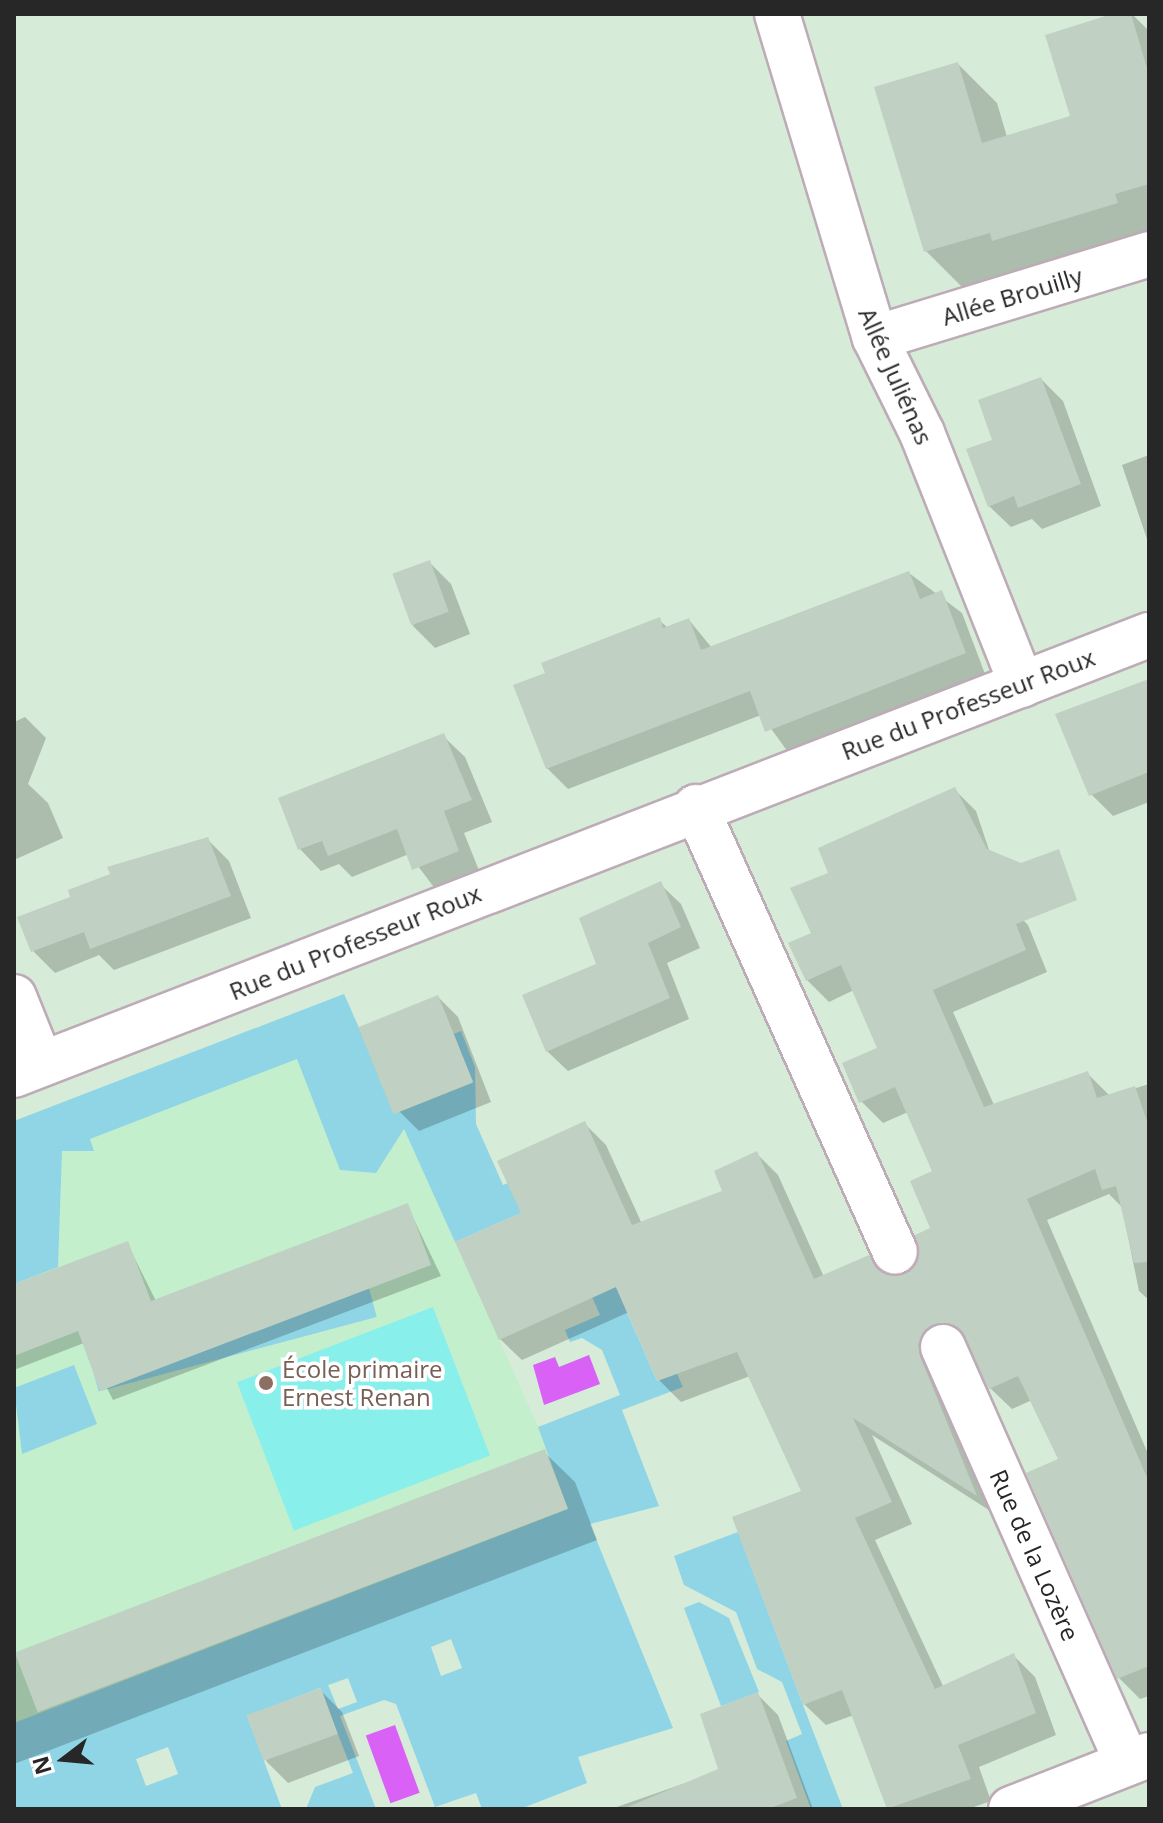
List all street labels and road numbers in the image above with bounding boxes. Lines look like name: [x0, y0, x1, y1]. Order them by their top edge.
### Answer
street label: Allée Brouilly: [938, 261, 1086, 331]
street label: Allée Juliénas: [853, 303, 939, 449]
street label: Rue du Professeur Roux: [837, 642, 1099, 766]
street label: Rue du Professeur Roux: [225, 878, 485, 1006]
street label: Rue de la Lozère: [984, 1465, 1086, 1645]

